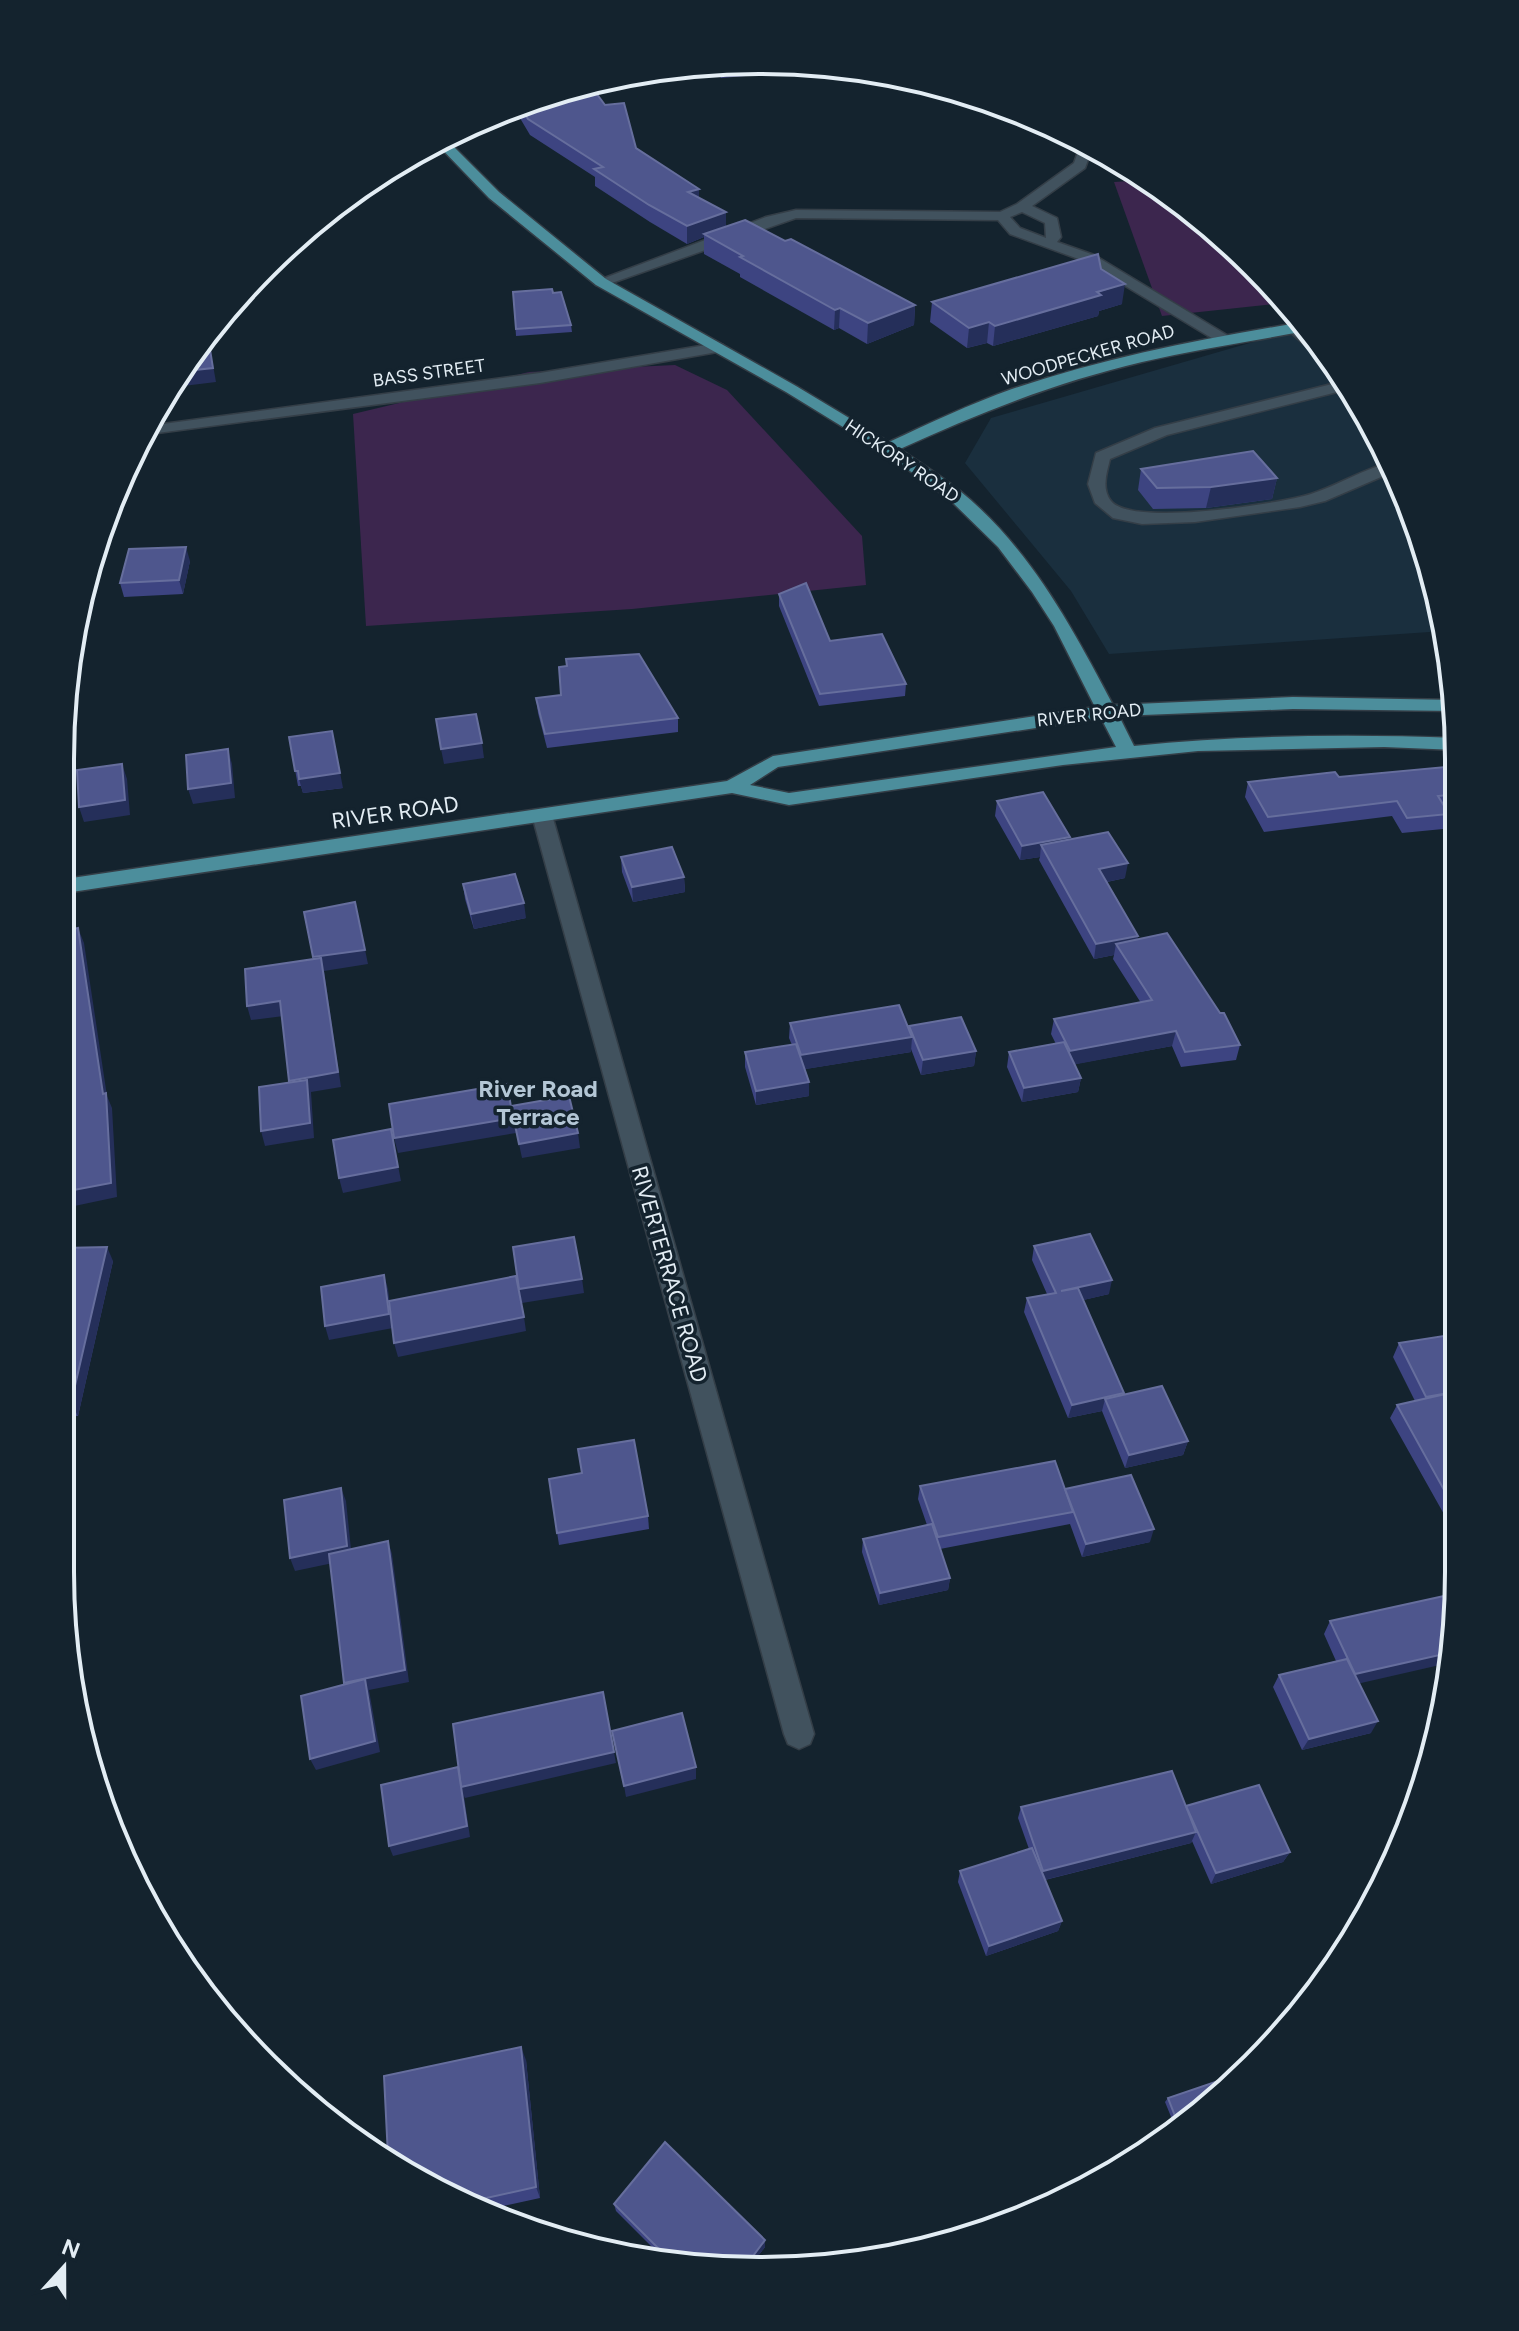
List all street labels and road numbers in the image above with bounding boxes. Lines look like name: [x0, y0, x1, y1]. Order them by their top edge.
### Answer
street label: WOODPECKER ROAD: [999, 320, 1177, 390]
street label: BASS STREET: [371, 354, 487, 392]
street label: HICKORY ROAD: [841, 415, 963, 507]
street label: RIVER ROAD: [1036, 699, 1142, 731]
street label: RIVER ROAD: [330, 790, 460, 835]
street label: RIVERTERRACE ROAD: [626, 1163, 713, 1386]

